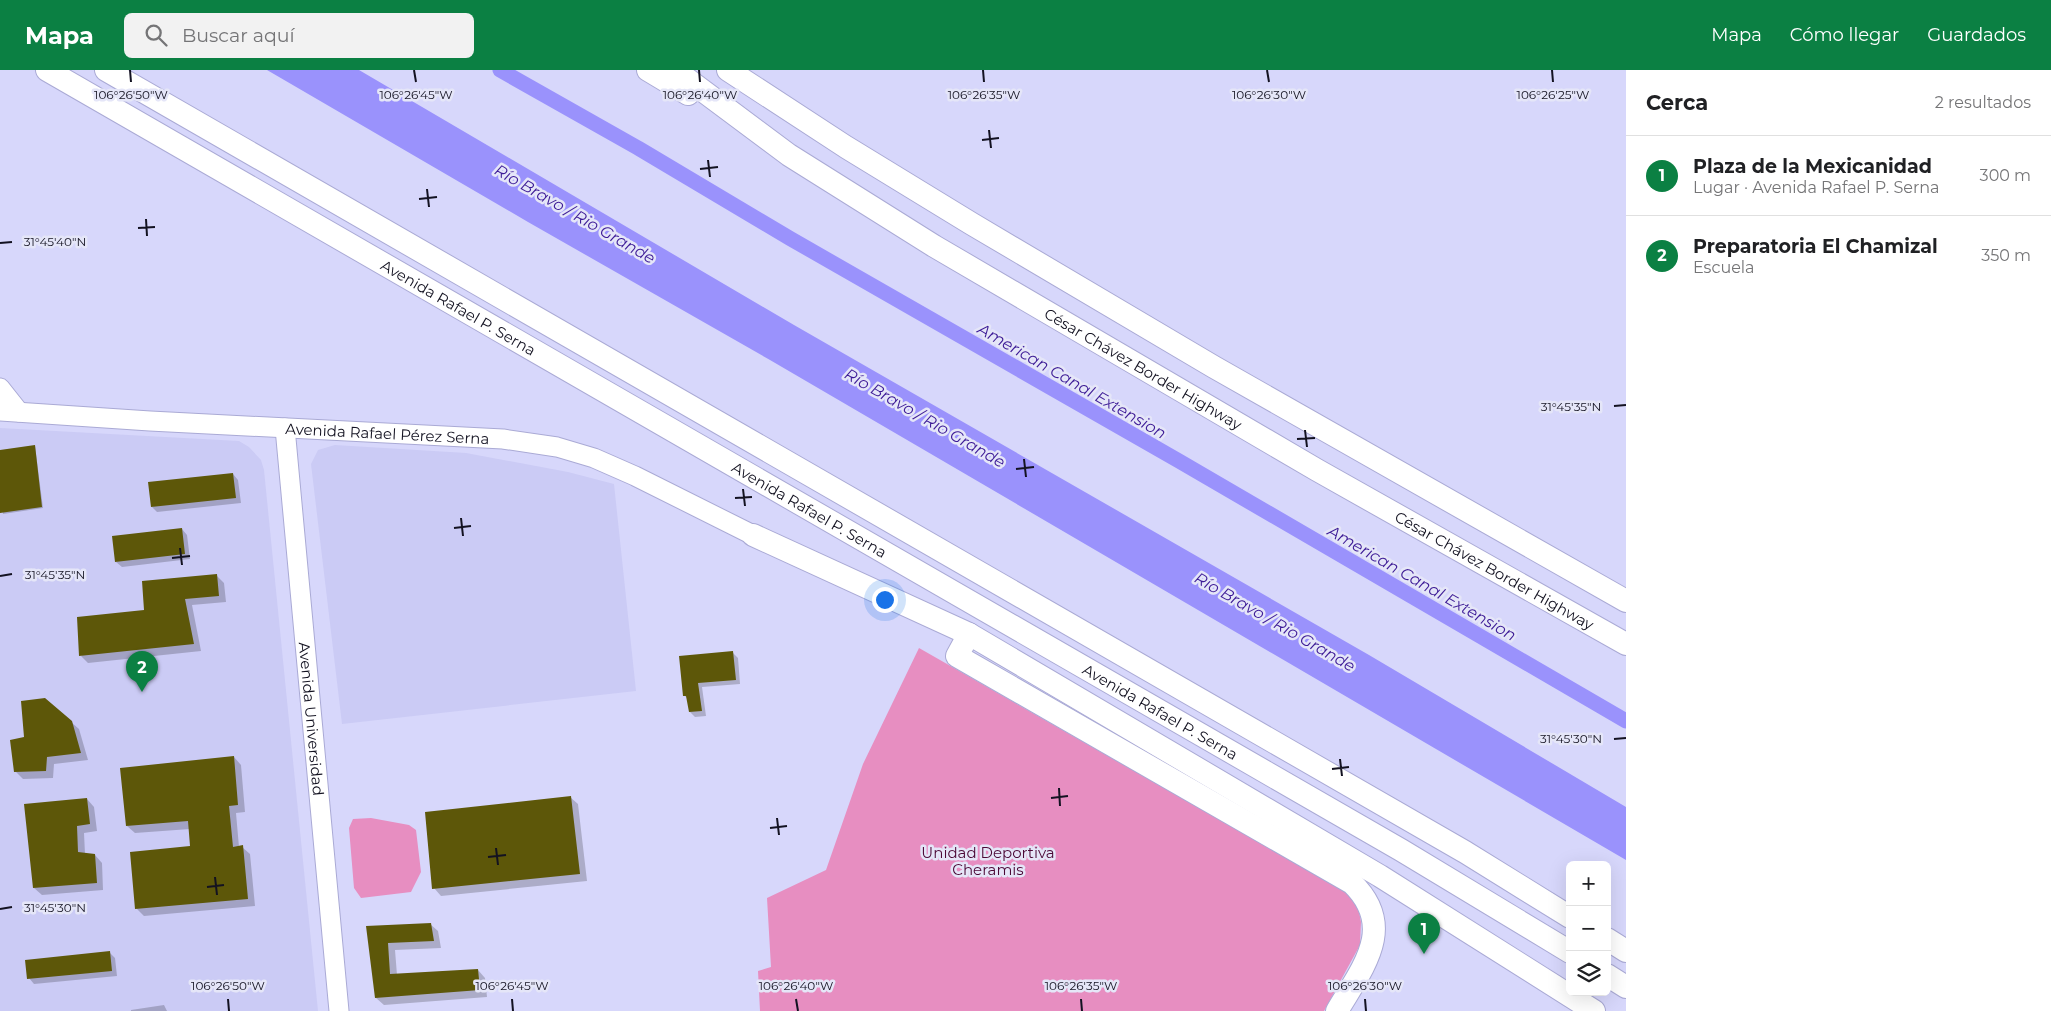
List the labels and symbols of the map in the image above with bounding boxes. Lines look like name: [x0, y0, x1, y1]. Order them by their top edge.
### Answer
text: 106°26'50"W: [94, 87, 168, 102]
text: 106°26'45"W: [379, 87, 453, 102]
text: 106°26'40"W: [663, 87, 737, 102]
text: 106°26'35"W: [948, 87, 1020, 102]
text: 106°26'30"W: [1232, 87, 1306, 102]
text: 106°26'25"W: [1517, 87, 1589, 102]
water label: Río Bravo / Rio Grande: [491, 160, 659, 268]
text: 31°45'40"N: [24, 234, 86, 249]
street label: Avenida Rafael P. Serna: [378, 255, 539, 359]
street label: César Chávez Border Highway: [1041, 303, 1246, 434]
water label: American Canal Extension: [974, 319, 1170, 443]
water label: Río Bravo / Rio Grande: [841, 364, 1009, 472]
text: 31°45'35"N: [1541, 399, 1601, 414]
street label: Avenida Rafael Pérez Serna: [285, 418, 490, 448]
street label: Avenida Rafael P. Serna: [729, 457, 890, 561]
street label: César Chávez Border Highway: [1392, 506, 1598, 634]
water label: American Canal Extension: [1324, 521, 1520, 645]
text: 31°45'35"N: [25, 567, 85, 582]
water label: Río Bravo / Rio Grande: [1191, 568, 1359, 676]
your location: [872, 587, 898, 613]
street label: Avenida Universidad: [295, 641, 328, 796]
pin: 2: [126, 651, 158, 692]
street label: Avenida Rafael P. Serna: [1080, 659, 1241, 764]
text: 31°45'30"N: [1540, 731, 1602, 746]
park label: Unidad Deportiva Cheramis: [921, 843, 1055, 879]
text: 31°45'30"N: [24, 900, 86, 915]
pin: 1: [1408, 913, 1440, 954]
text: 106°26'50"W: [191, 978, 265, 993]
text: 106°26'45"W: [475, 978, 549, 993]
text: 106°26'40"W: [759, 978, 833, 993]
text: 106°26'35"W: [1045, 978, 1117, 993]
text: 106°26'30"W: [1328, 978, 1402, 993]

